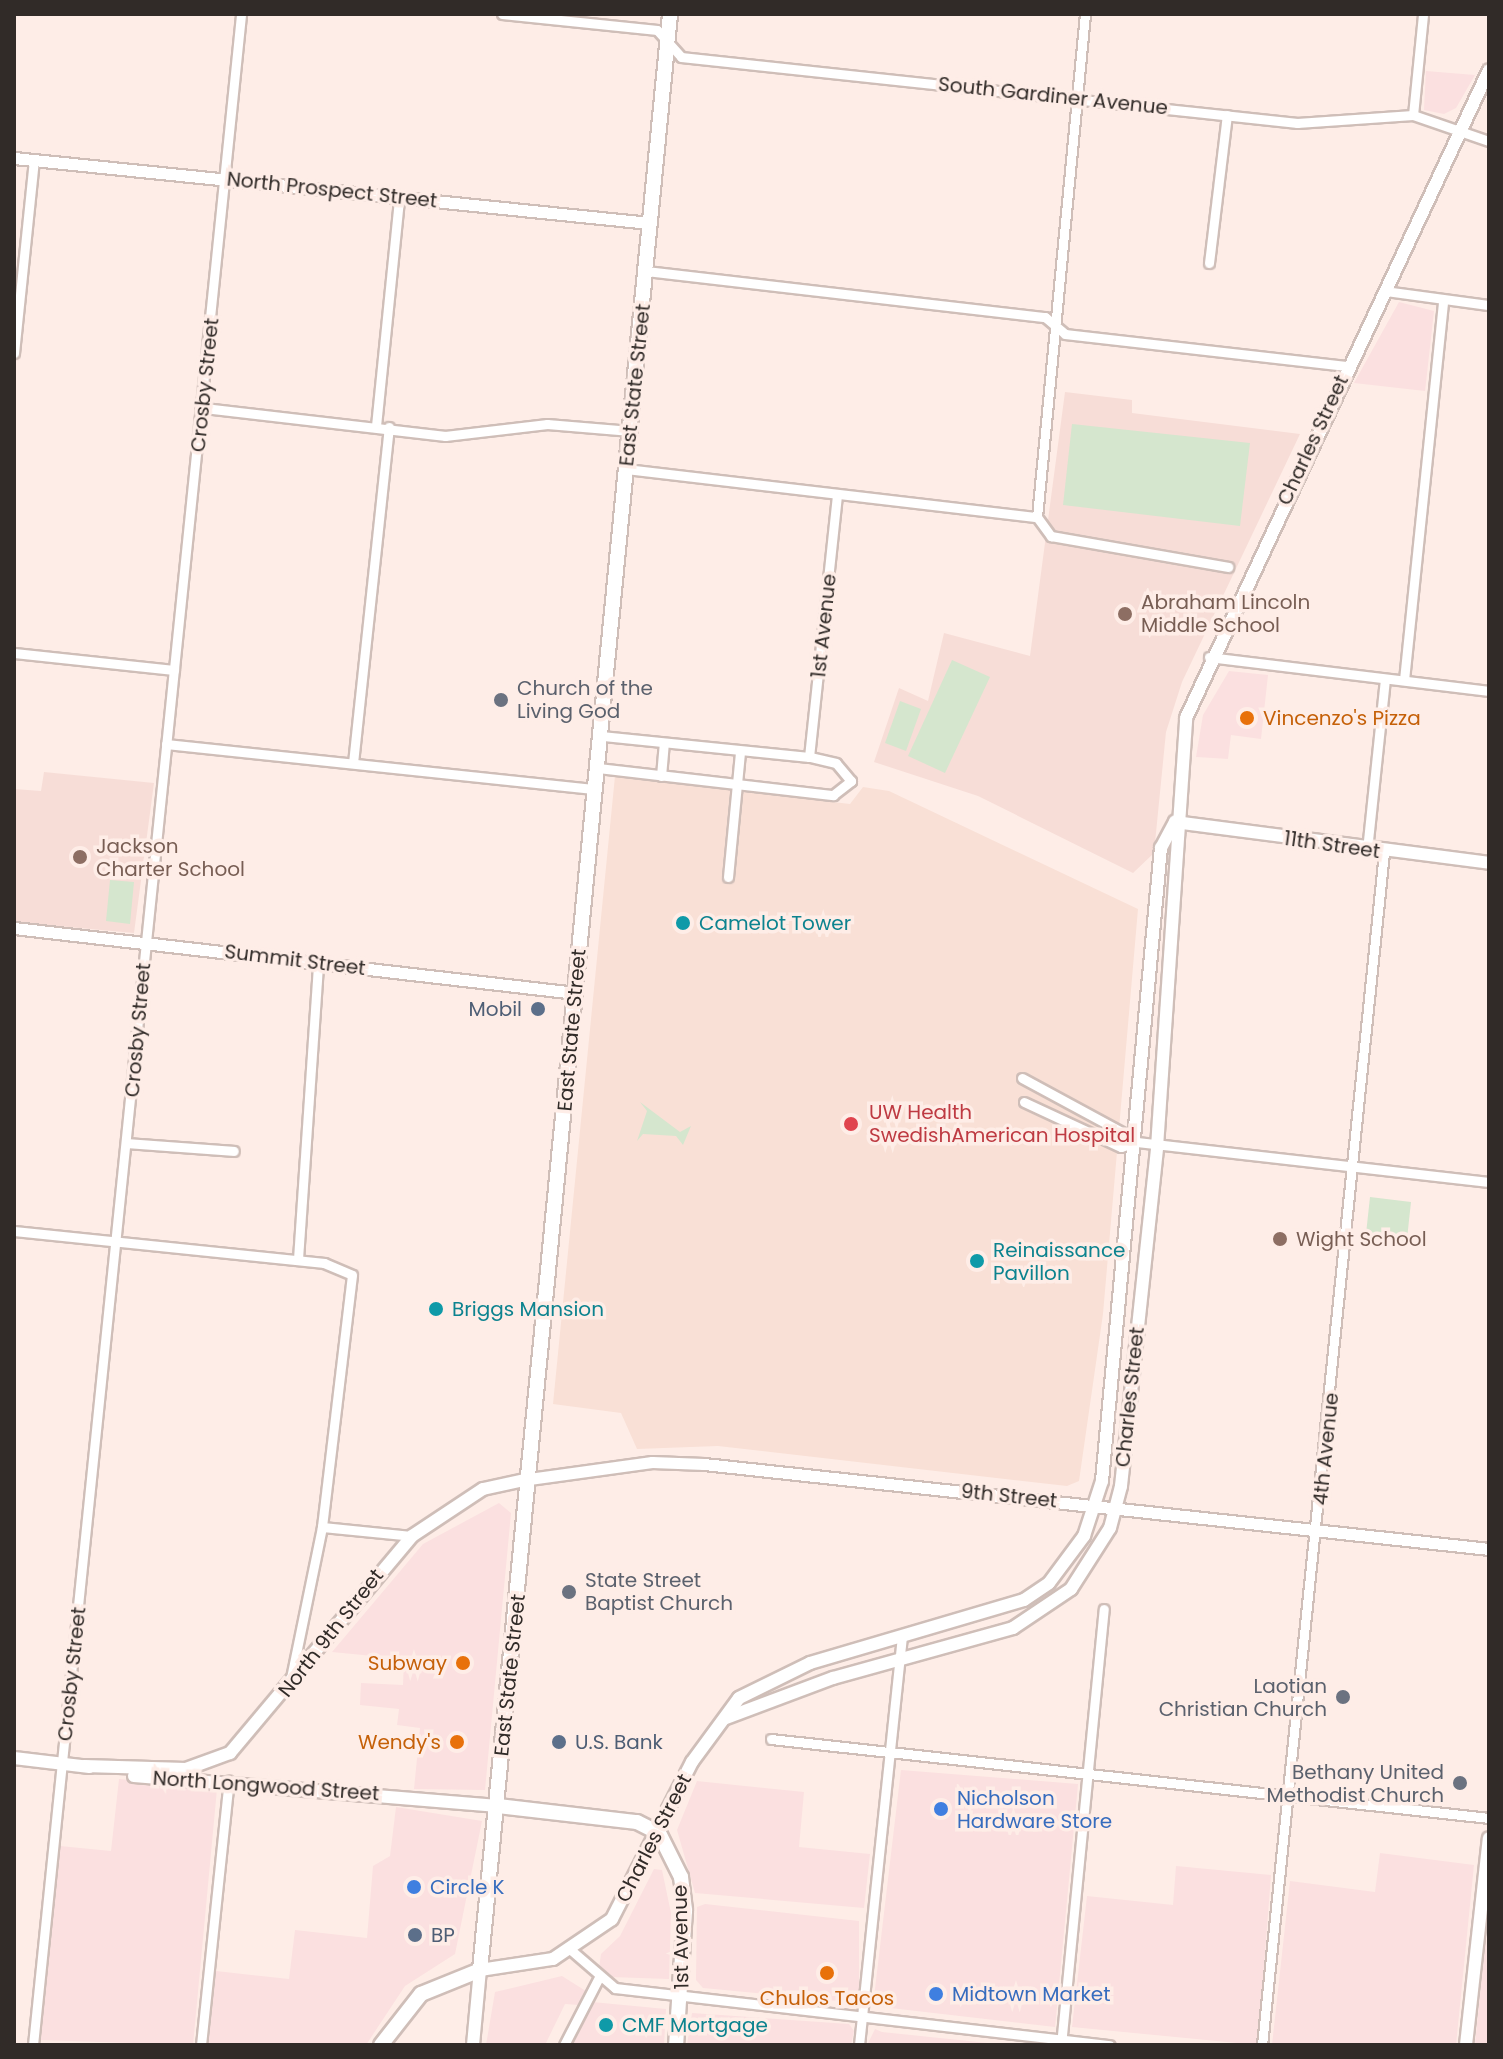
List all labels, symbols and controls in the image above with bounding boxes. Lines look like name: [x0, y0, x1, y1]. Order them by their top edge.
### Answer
street label: South Gardiner Avenue: [937, 72, 1169, 120]
street label: North Prospect Street: [226, 167, 438, 213]
street label: East State Street: [615, 303, 655, 467]
street label: Crosby Street: [186, 317, 224, 453]
street label: Charles Street: [1272, 371, 1354, 509]
street label: 1st Avenue: [807, 573, 841, 679]
place label: Abraham Lincoln Middle School: [1141, 590, 1310, 637]
marker: Abraham Lincoln Middle School: [1116, 605, 1134, 623]
place label: Church of the Living God: [517, 676, 653, 723]
marker: Church of the Living God: [492, 691, 510, 709]
place label: Vincenzo's Pizza: [1263, 706, 1421, 730]
marker: Vincenzo's Pizza: [1238, 709, 1256, 727]
street label: 11th Street: [1282, 826, 1382, 864]
place label: Jackson Charter School: [96, 834, 245, 881]
marker: Jackson Charter School: [71, 848, 89, 866]
place label: Camelot Tower: [699, 911, 851, 935]
marker: Camelot Tower: [674, 914, 692, 932]
street label: Summit Street: [223, 939, 367, 981]
street label: East State Street: [553, 948, 591, 1112]
street label: Crosby Street: [120, 962, 156, 1098]
place label: Mobil: [469, 997, 522, 1021]
marker: Mobil: [529, 1000, 547, 1018]
place label: UW Health SwedishAmerican Hospital: [869, 1100, 1135, 1147]
marker: UW Health SwedishAmerican Hospital: [840, 1113, 862, 1135]
place label: Wight School: [1296, 1227, 1427, 1251]
marker: Wight School: [1271, 1230, 1289, 1248]
place label: Reinaissance Pavillon: [993, 1238, 1125, 1285]
marker: Reinaissance Pavillon: [968, 1252, 986, 1270]
place label: Briggs Mansion: [452, 1297, 604, 1321]
marker: Briggs Mansion: [427, 1300, 445, 1318]
street label: Charles Street: [1111, 1326, 1149, 1468]
street label: 4th Avenue: [1308, 1392, 1344, 1506]
street label: 9th Street: [960, 1479, 1058, 1513]
street label: North 9th Street: [273, 1564, 389, 1702]
place label: State Street Baptist Church: [585, 1568, 733, 1615]
marker: State Street Baptist Church: [560, 1583, 578, 1601]
street label: East State Street: [490, 1593, 530, 1757]
street label: Crosby Street: [53, 1606, 91, 1742]
place label: Subway: [368, 1651, 447, 1675]
marker: Subway: [454, 1654, 472, 1672]
place label: Laotian Christian Church: [1159, 1674, 1327, 1721]
marker: Laotian Christian Church: [1334, 1688, 1352, 1706]
place label: Wendy's: [358, 1730, 441, 1754]
place label: U.S. Bank: [575, 1730, 663, 1754]
marker: Wendy's: [448, 1733, 466, 1751]
marker: U.S. Bank: [550, 1733, 568, 1751]
place label: Bethany United Methodist Church: [1267, 1760, 1444, 1807]
street label: North Longwood Street: [152, 1766, 380, 1806]
street label: Charles Street: [611, 1770, 697, 1906]
marker: Bethany United Methodist Church: [1451, 1774, 1469, 1792]
place label: Nicholson Hardware Store: [957, 1786, 1112, 1833]
marker: Nicholson Hardware Store: [932, 1800, 950, 1818]
place label: Circle K: [430, 1875, 505, 1899]
marker: Circle K: [405, 1878, 423, 1896]
street label: 1st Avenue: [668, 1885, 694, 1989]
place label: BP: [431, 1923, 455, 1947]
marker: BP: [406, 1926, 424, 1944]
marker: Chulos Tacos: [818, 1964, 836, 1982]
place label: Midtown Market: [952, 1982, 1110, 2006]
marker: Midtown Market: [927, 1985, 945, 2003]
place label: Chulos Tacos: [760, 1986, 894, 2010]
place label: CMF Mortgage: [622, 2013, 768, 2037]
marker: CMF Mortgage: [597, 2016, 615, 2034]

